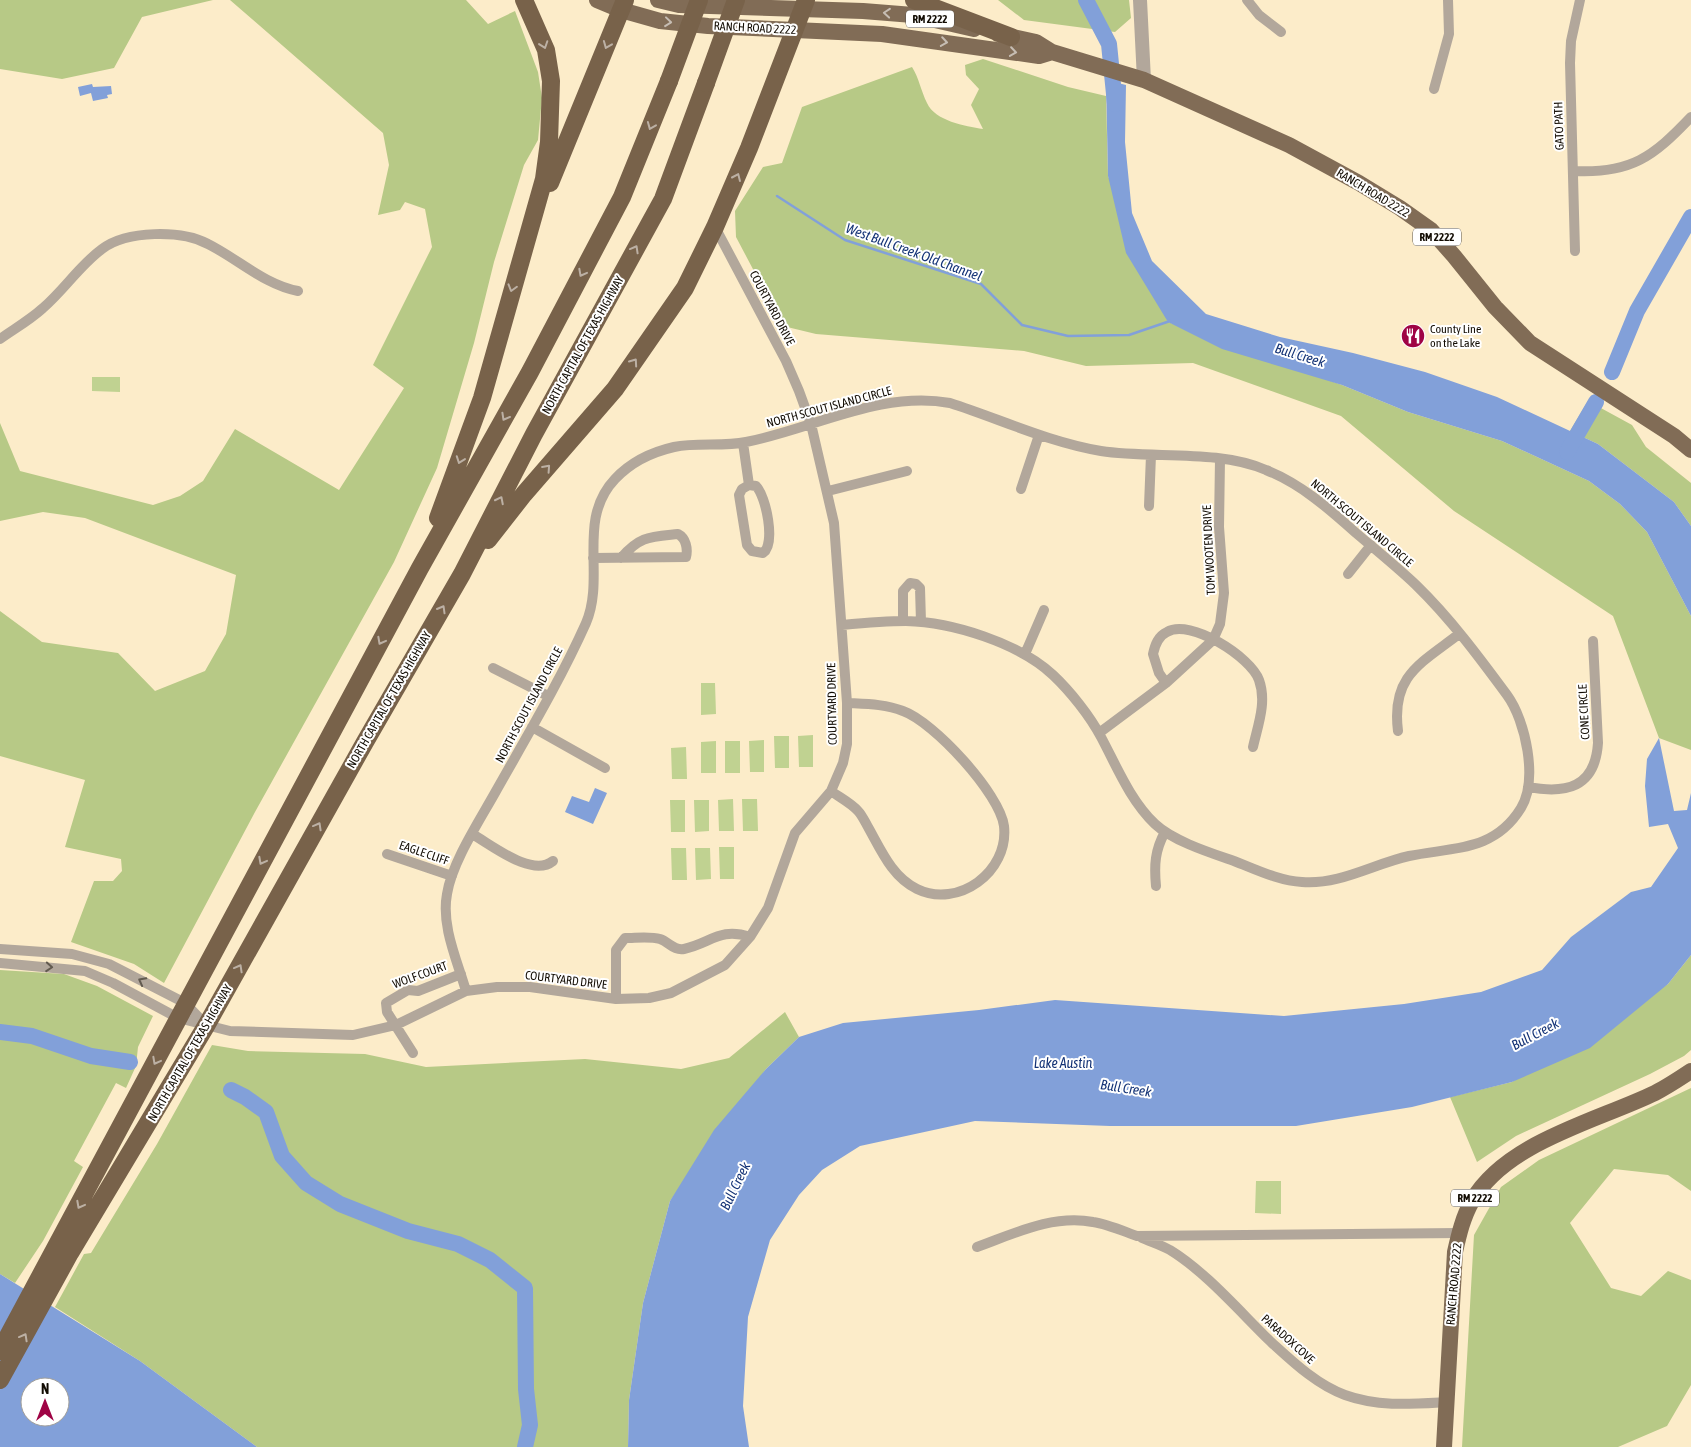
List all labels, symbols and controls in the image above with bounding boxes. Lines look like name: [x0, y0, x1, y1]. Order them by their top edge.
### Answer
one-way arrow: [883, 8, 891, 19]
road number: RM 2222: [906, 10, 954, 28]
one-way arrow: [665, 16, 673, 27]
street label: RANCH ROAD 2222: [713, 19, 797, 37]
one-way arrow: [940, 36, 948, 47]
one-way arrow: [538, 40, 548, 48]
one-way arrow: [602, 40, 613, 49]
one-way arrow: [1009, 46, 1017, 57]
street label: GATO PATH: [1551, 102, 1567, 150]
one-way arrow: [646, 121, 657, 130]
street label: RANCH ROAD 2222: [1334, 166, 1412, 220]
one-way arrow: [730, 173, 741, 182]
water label: West Bull Creek Old Channel: [844, 220, 985, 284]
road number: RM 2222: [1413, 228, 1461, 246]
one-way arrow: [629, 245, 639, 254]
one-way arrow: [578, 268, 588, 277]
street label: COURTYARD DRIVE: [747, 268, 797, 348]
street label: NORTH CAPITAL OF TEXAS HIGHWAY: [539, 273, 627, 416]
one-way arrow: [508, 284, 518, 292]
place label: County Line on the Lake: [1430, 322, 1481, 350]
restaurant icon: County Line on the Lake: [1400, 323, 1426, 349]
water label: Bull Creek: [1273, 340, 1328, 370]
one-way arrow: [628, 359, 637, 368]
street label: NORTH SCOUT ISLAND CIRCLE: [765, 384, 893, 430]
one-way arrow: [502, 411, 512, 420]
one-way arrow: [456, 455, 466, 464]
one-way arrow: [541, 465, 550, 474]
street label: NORTH SCOUT ISLAND CIRCLE: [1308, 476, 1416, 570]
one-way arrow: [494, 496, 504, 505]
street label: TOM WOOTEN DRIVE: [1200, 505, 1218, 595]
one-way arrow: [435, 605, 445, 614]
street label: NORTH CAPITAL OF TEXAS HIGHWAY: [344, 629, 434, 771]
one-way arrow: [377, 636, 387, 645]
street label: NORTH SCOUT ISLAND CIRCLE: [493, 645, 565, 765]
street label: COURTYARD DRIVE: [824, 663, 840, 745]
street label: CONE CIRCLE: [1576, 684, 1592, 740]
one-way arrow: [312, 822, 322, 831]
street label: EAGLE CLIFF: [397, 838, 451, 868]
one-way arrow: [258, 856, 268, 865]
street label: WOLF COURT: [391, 958, 450, 991]
one-way arrow: [45, 961, 53, 972]
one-way arrow: [232, 964, 242, 973]
street label: COURTYARD DRIVE: [524, 968, 608, 992]
one-way arrow: [138, 977, 147, 987]
street label: NORTH CAPITAL OF TEXAS HIGHWAY: [145, 982, 235, 1124]
water label: Bull Creek: [1509, 1014, 1562, 1053]
water label: Lake Austin: [1034, 1055, 1093, 1071]
one-way arrow: [152, 1056, 162, 1065]
water label: Bull Creek: [1099, 1076, 1153, 1100]
water label: Bull Creek: [717, 1159, 754, 1213]
road number: RM 2222: [1451, 1190, 1499, 1206]
one-way arrow: [76, 1199, 86, 1208]
street label: RANCH ROAD 2222: [1443, 1242, 1465, 1326]
street label: PARADOX COVE: [1258, 1311, 1318, 1367]
one-way arrow: [17, 1333, 27, 1342]
north arrow: [20, 1377, 70, 1427]
text: N: [41, 1381, 49, 1397]

